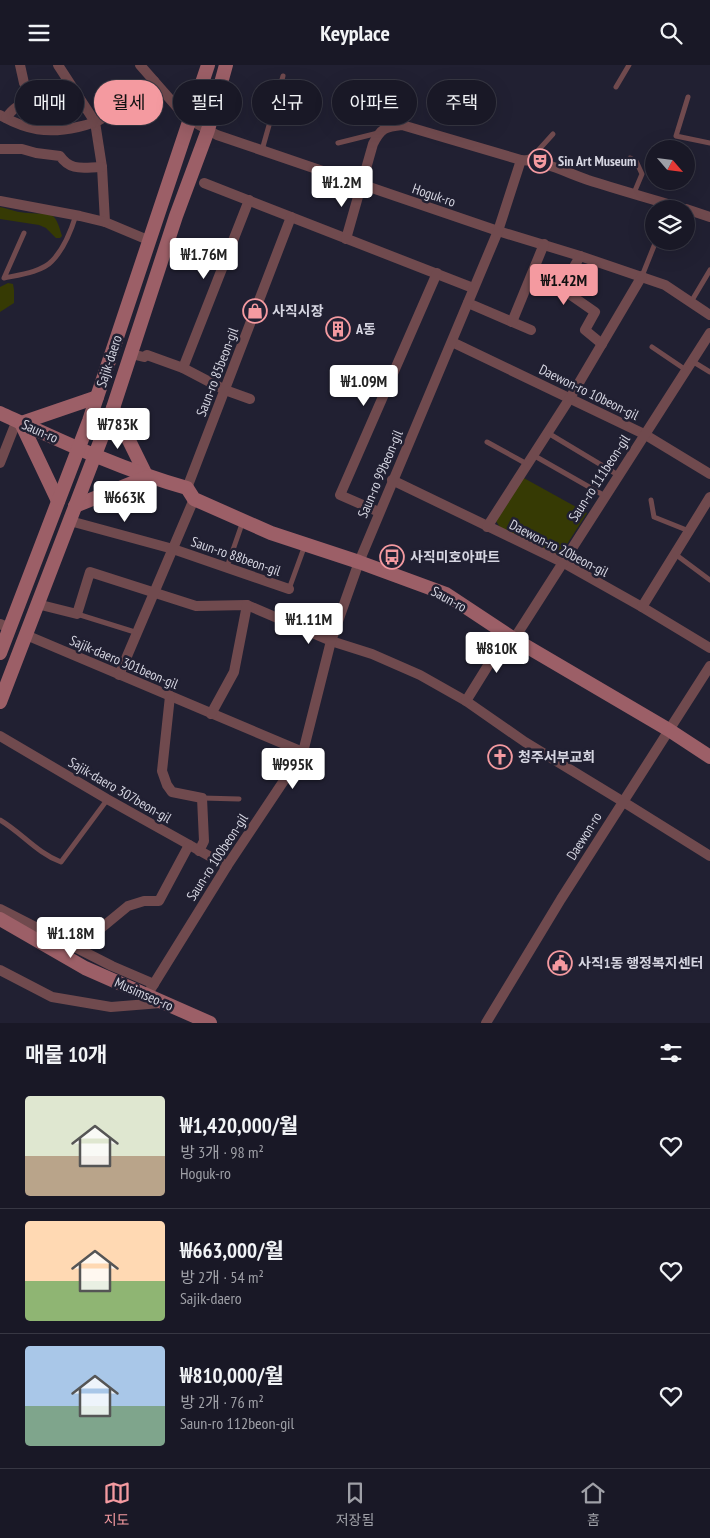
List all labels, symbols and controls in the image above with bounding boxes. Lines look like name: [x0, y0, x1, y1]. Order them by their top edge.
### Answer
icon: menu: [25, 19, 53, 47]
text: Keyplace: [320, 19, 390, 47]
icon: search: [657, 19, 685, 47]
chip: 매매: [15, 80, 84, 125]
chip: 월세: [94, 80, 163, 125]
chip: 필터: [173, 80, 242, 125]
chip: 신규: [252, 80, 322, 125]
chip: 아파트: [332, 80, 417, 125]
chip: 주택: [427, 80, 496, 125]
north arrow: [645, 140, 695, 190]
map controls: [645, 140, 695, 250]
theatre icon: Sin Art Museum: [527, 148, 553, 174]
place label: Sin Art Museum: [558, 152, 636, 170]
pin: ₩1.2M: [307, 165, 377, 208]
text: ₩1.2M: [323, 172, 361, 192]
street label: Hoguk-ro: [410, 179, 458, 211]
button: layers: [645, 200, 695, 250]
pin: ₩1.76M: [163, 237, 245, 280]
text: ₩1.76M: [181, 244, 227, 264]
pin: ₩1.42M: [523, 263, 605, 306]
text: ₩1.42M: [541, 270, 587, 290]
shop icon: 사직시장: [242, 298, 268, 324]
place label: 사직시장: [272, 302, 324, 320]
building icon: A동: [325, 316, 351, 342]
place label: A동: [355, 320, 376, 338]
street label: Saun-ro 85beon-gil: [192, 324, 242, 419]
street label: Sajik-daero: [92, 333, 126, 389]
street label: Daewon-ro 10beon-gil: [536, 360, 643, 424]
pin: ₩1.09M: [323, 365, 405, 407]
text: ₩1.09M: [341, 371, 387, 391]
pin: ₩783K: [83, 407, 153, 450]
text: ₩783K: [98, 414, 138, 434]
street label: Saun-ro: [19, 415, 61, 447]
street label: Saun-ro 99beon-gil: [353, 427, 407, 521]
street label: Saun-ro 111beon-gil: [564, 431, 634, 525]
pin: ₩663K: [90, 481, 160, 523]
text: ₩663K: [105, 487, 145, 507]
street label: Daewon-ro 20beon-gil: [506, 515, 612, 581]
street label: Saun-ro 88beon-gil: [189, 532, 284, 580]
bus stop icon: 사직미호아파트: [379, 544, 405, 570]
place label: 사직미호아파트: [410, 548, 500, 566]
street label: Saun-ro: [428, 582, 470, 616]
pin: ₩1.11M: [268, 603, 350, 645]
text: ₩1.11M: [286, 609, 332, 629]
street label: Sajik-daero 301beon-gil: [67, 631, 182, 693]
pin: ₩810K: [462, 631, 532, 674]
text: ₩810K: [477, 638, 517, 658]
church icon: 청주서부교회: [487, 744, 513, 770]
pin: ₩995K: [258, 747, 328, 790]
place label: 청주서부교회: [518, 748, 595, 766]
street label: Sajik-daero 307beon-gil: [65, 753, 175, 827]
text: ₩995K: [273, 754, 313, 774]
street label: Daewon-ro: [562, 809, 606, 863]
street label: Saun-ro 100beon-gil: [182, 810, 252, 904]
pin: ₩1.18M: [30, 917, 112, 959]
text: ₩1.18M: [48, 923, 94, 943]
public building icon: 사직1동 행정복지센터: [547, 950, 573, 976]
place label: 사직1동 행정복지센터: [578, 954, 703, 972]
street label: Musimseo-ro: [112, 973, 176, 1015]
icon: filters: [657, 1039, 685, 1067]
text: 매물 10개: [25, 1041, 107, 1068]
text: ₩1,420,000/월: [180, 1112, 298, 1139]
icon: home: [65, 1116, 125, 1176]
icon: heart: [657, 1132, 685, 1160]
text: 방 3개 · 98 m²: [180, 1142, 264, 1162]
text: Hoguk-ro: [180, 1163, 231, 1183]
text: ₩663,000/월: [180, 1237, 284, 1264]
icon: home: [65, 1241, 125, 1301]
icon: heart: [657, 1257, 685, 1285]
text: 방 2개 · 54 m²: [180, 1267, 264, 1287]
text: Sajik-daero: [180, 1288, 242, 1308]
text: ₩810,000/월: [180, 1362, 284, 1389]
icon: home: [65, 1366, 125, 1426]
icon: heart: [657, 1382, 685, 1410]
text: 방 2개 · 76 m²: [180, 1392, 264, 1412]
text: Saun-ro 112beon-gil: [180, 1413, 294, 1433]
tab: 지도: [103, 1479, 131, 1529]
tab: 저장됨: [336, 1479, 374, 1529]
tab: 홈: [579, 1479, 607, 1529]

